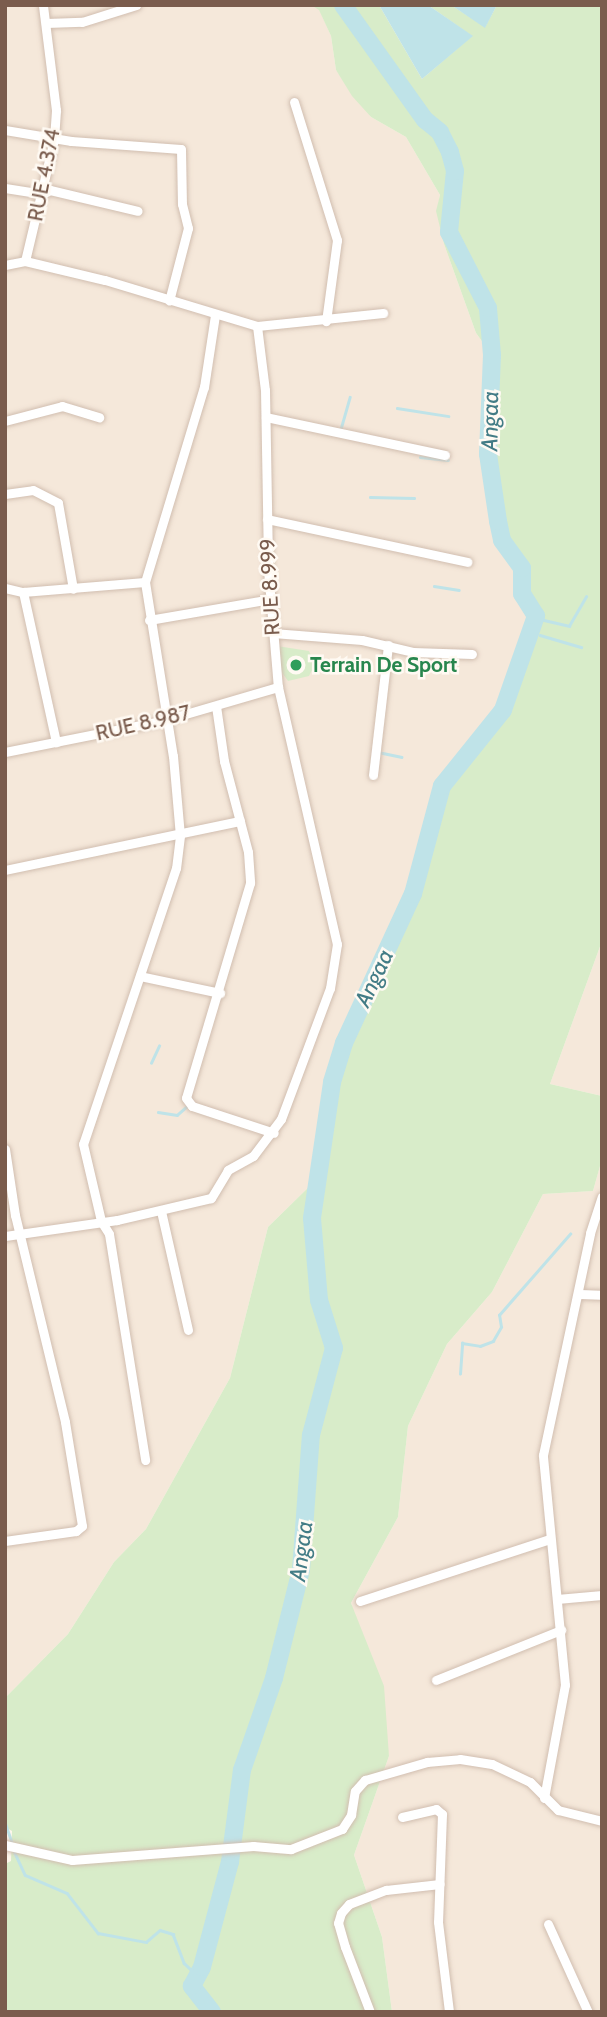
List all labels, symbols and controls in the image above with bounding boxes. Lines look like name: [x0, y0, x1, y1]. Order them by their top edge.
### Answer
street label: RUE 4.374: [23, 127, 65, 223]
water label: Angaa: [476, 391, 504, 451]
street label: RUE 8.999: [255, 538, 285, 636]
place label: Terrain De Sport: [310, 652, 457, 678]
marker: Terrain De Sport: [288, 657, 304, 673]
street label: RUE 8.987: [93, 700, 193, 746]
water label: Angaa: [349, 945, 399, 1011]
water label: Angaa: [284, 1519, 318, 1583]

